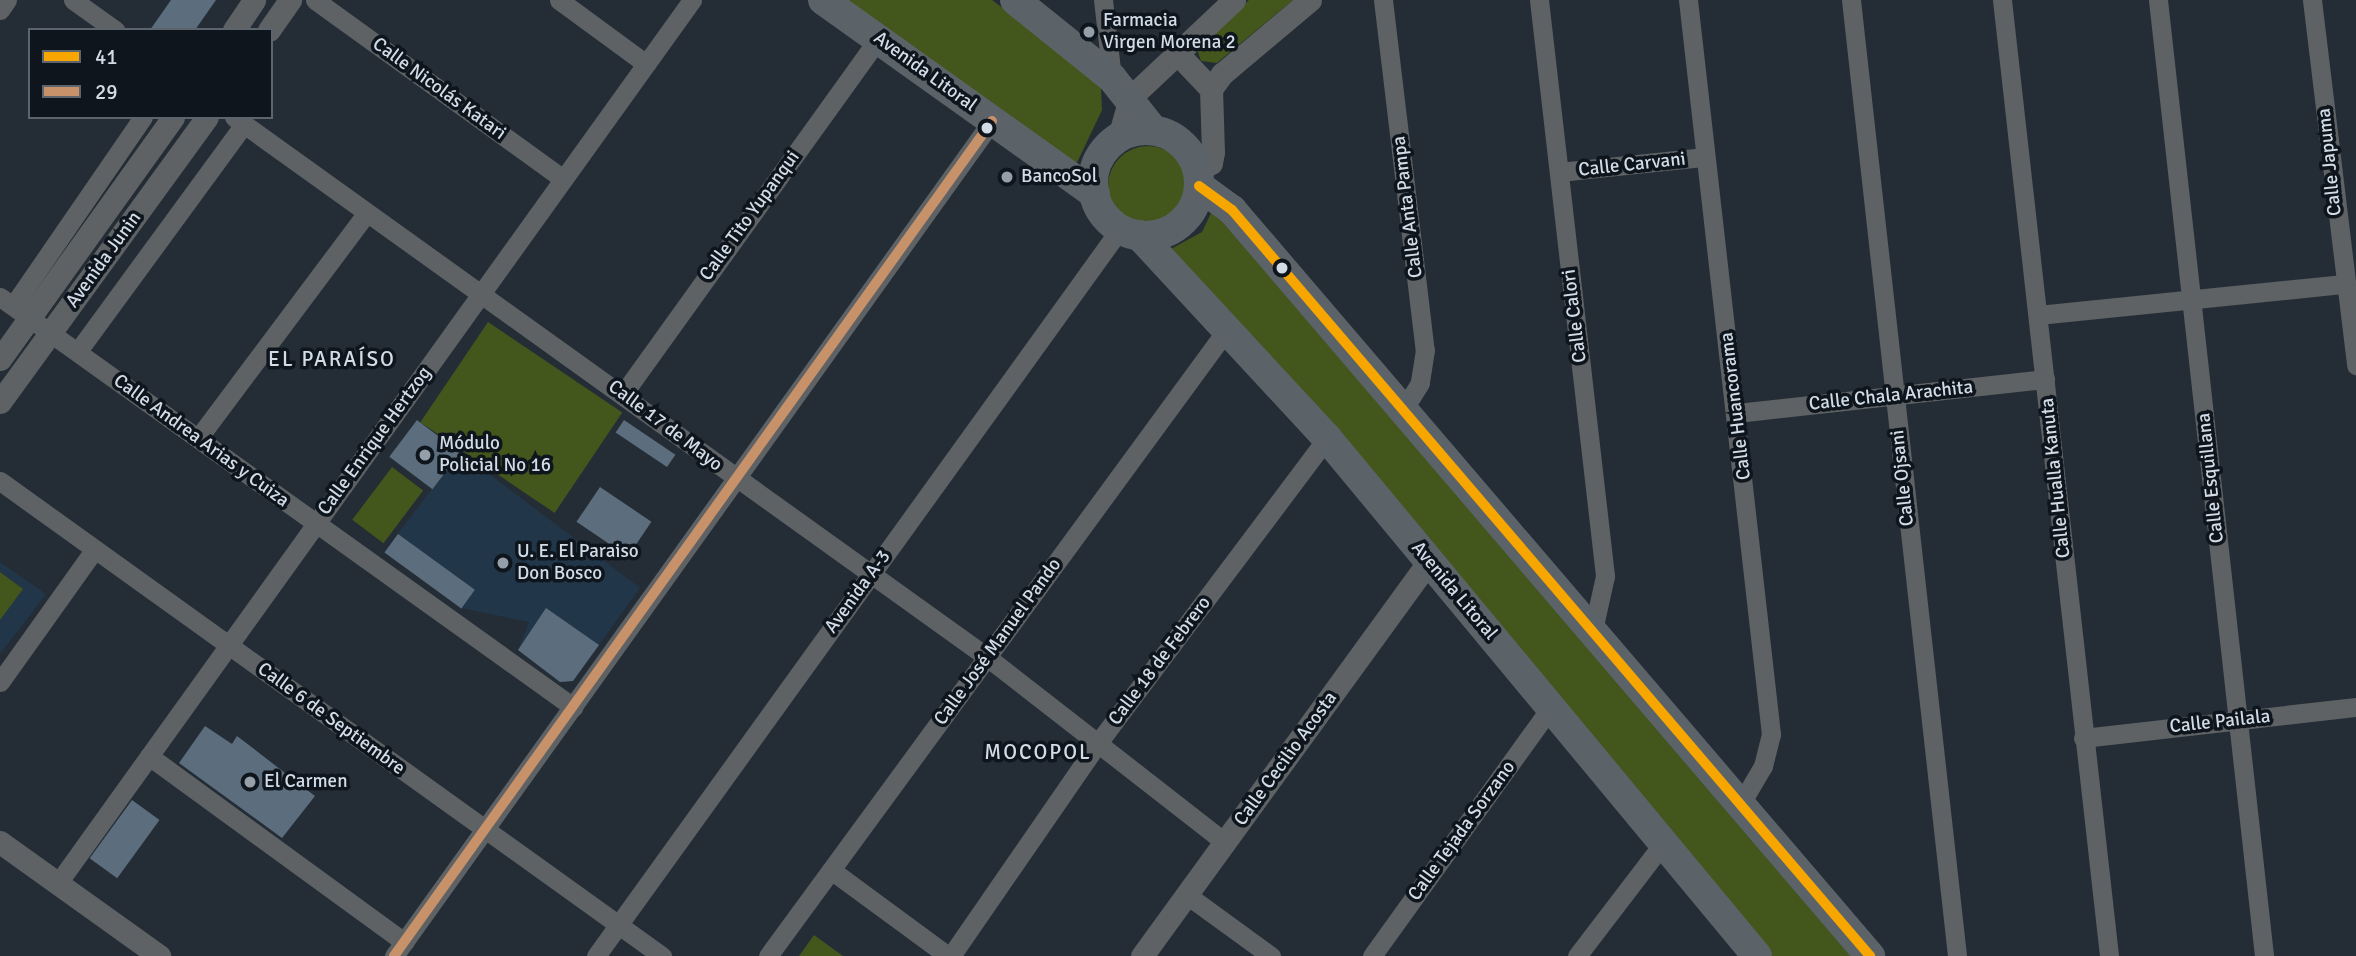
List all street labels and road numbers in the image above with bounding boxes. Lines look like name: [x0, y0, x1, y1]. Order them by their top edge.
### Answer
street label: Avenida Litoral: [869, 27, 981, 117]
street label: Calle Nicolás Katari: [368, 33, 510, 145]
street label: Calle Japuma: [2313, 107, 2347, 217]
street label: Calle Anta Pampa: [1388, 135, 1428, 279]
street label: Calle Tito Yupanqui: [695, 147, 805, 285]
street label: Calle Carvani: [1577, 148, 1687, 182]
street label: Avenida Junin: [61, 207, 147, 313]
street label: Calle Calori: [1558, 268, 1592, 364]
street label: Calle Huancorama: [1716, 331, 1756, 481]
street label: Calle Enrique Hertzog: [314, 362, 436, 520]
street label: Calle Andrea Arias y Cuiza: [109, 370, 293, 512]
street label: Calle 17 de Mayo: [603, 376, 727, 476]
street label: Calle Chala Arachita: [1808, 376, 1974, 416]
street label: Calle Hualla Kanuta: [2036, 397, 2076, 559]
street label: Calle Esquillana: [2193, 412, 2229, 544]
street label: Calle Ojsani: [1887, 429, 1919, 527]
street label: Avenida Litoral: [1406, 537, 1502, 645]
street label: Avenida A-3: [820, 546, 896, 638]
street label: Calle José Manuel Pando: [930, 554, 1066, 730]
street label: Calle 18 de Febrero: [1104, 592, 1216, 730]
street label: Calle 6 de Septiembre: [253, 658, 409, 780]
street label: Calle Cecilio Acosta: [1230, 688, 1342, 830]
street label: Calle Pailala: [2169, 705, 2271, 739]
street label: Calle Tejada Sorzano: [1404, 757, 1520, 905]

